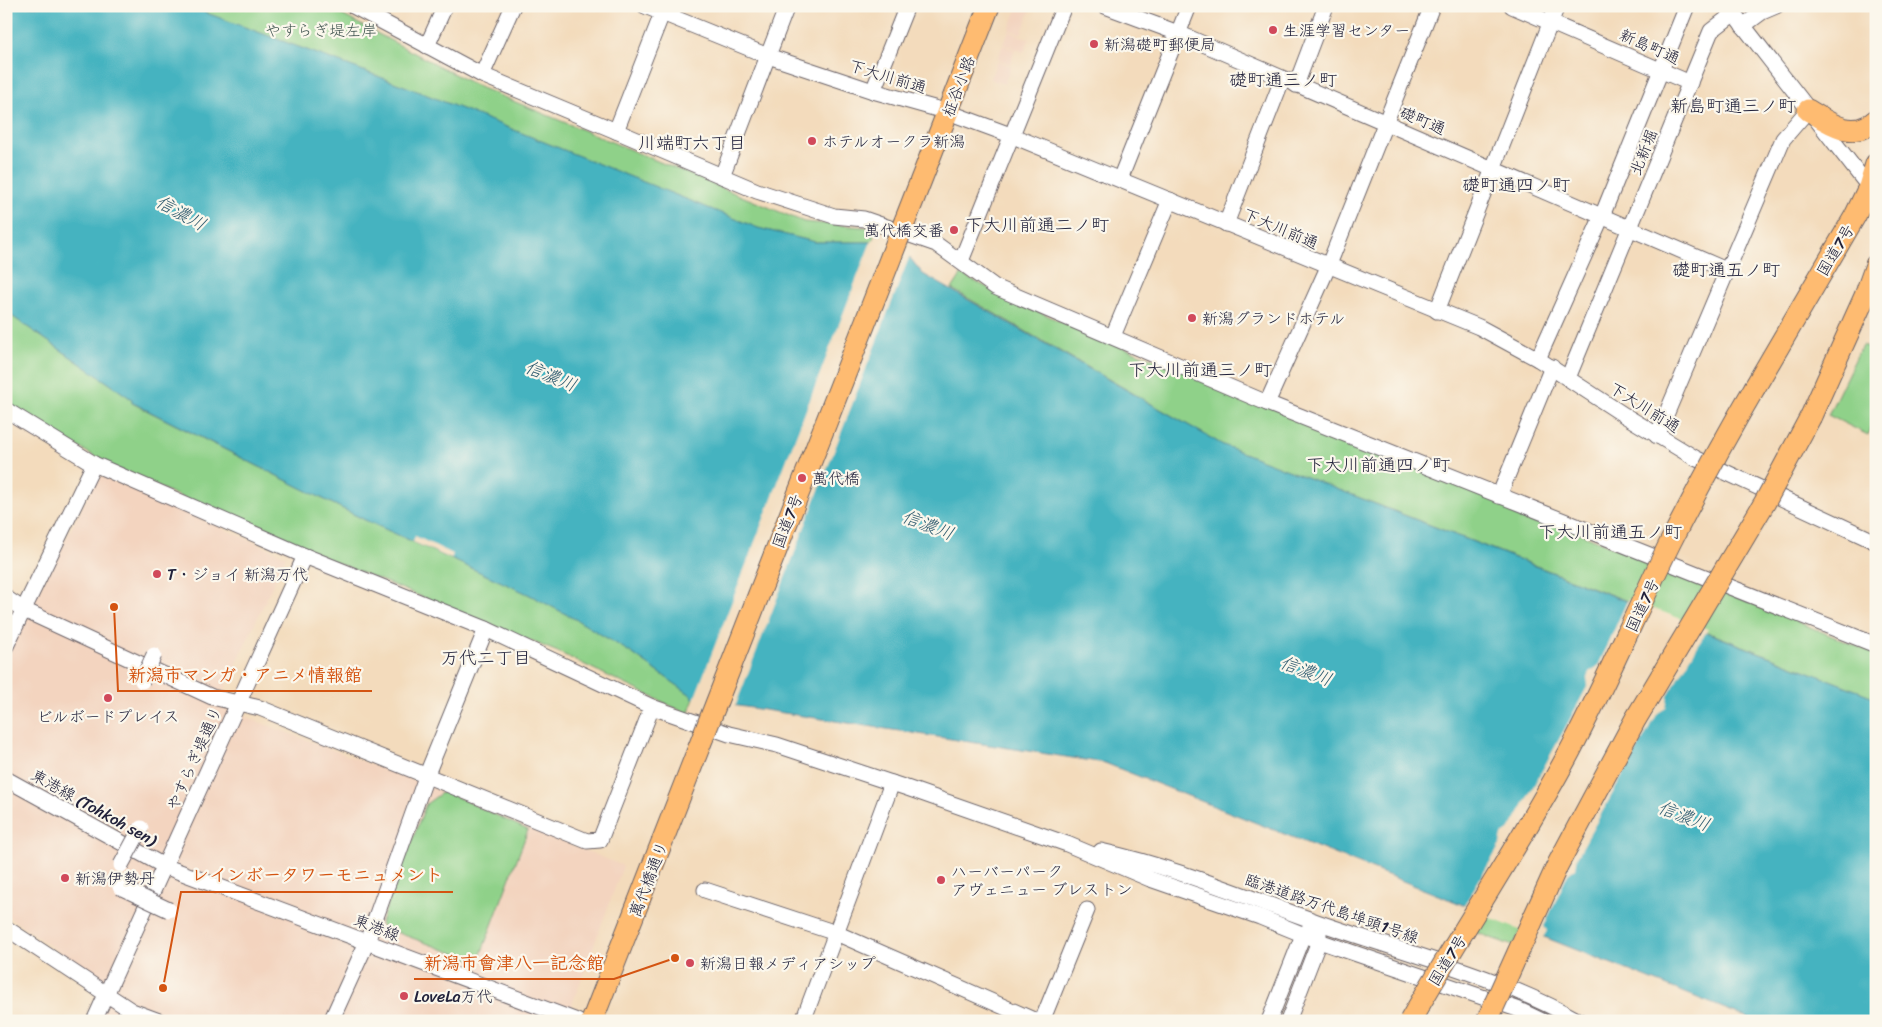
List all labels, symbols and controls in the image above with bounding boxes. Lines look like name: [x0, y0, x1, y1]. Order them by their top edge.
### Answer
park label: やすらぎ堤左岸: [265, 16, 377, 45]
place label: 生涯学習センター: [1283, 16, 1410, 45]
street label: 新島町通: [1615, 20, 1685, 73]
marker: 生涯学習センター: [1267, 24, 1279, 36]
place label: 新潟礎町郵便局: [1104, 30, 1216, 59]
marker: 新潟礎町郵便局: [1088, 38, 1100, 50]
street label: 下大川前通: [845, 51, 930, 102]
street label: 柾谷小路: [933, 51, 983, 121]
district label: 礎町通三ノ町: [1229, 64, 1337, 96]
district label: 新島町通三ノ町: [1670, 90, 1796, 122]
street label: 礎町通: [1395, 98, 1451, 143]
street label: 北新堀: [1621, 124, 1666, 180]
district label: 川端町六丁目: [638, 127, 746, 159]
place label: ホテルオークラ新潟: [822, 127, 965, 156]
marker: ホテルオークラ新潟: [806, 135, 818, 147]
district label: 礎町通四ノ町: [1462, 169, 1570, 201]
water label: 信濃川: [150, 186, 212, 240]
street label: 下大川前通: [1238, 199, 1323, 257]
district label: 下大川前通二ノ町: [965, 209, 1109, 241]
place label: 萬代橋交番: [864, 216, 944, 245]
street label: 国道7号: [1808, 218, 1863, 282]
marker: 萬代橋交番: [948, 224, 960, 236]
district label: 礎町通五ノ町: [1672, 254, 1780, 286]
place label: 新潟グランドホテル: [1202, 304, 1345, 333]
marker: 新潟グランドホテル: [1186, 312, 1198, 324]
water label: 信濃川: [520, 351, 582, 401]
district label: 下大川前通三ノ町: [1128, 354, 1272, 386]
street label: 下大川前通: [1603, 374, 1686, 441]
district label: 下大川前通四ノ町: [1306, 449, 1450, 481]
place label: 萬代橋: [812, 464, 860, 493]
marker: 萬代橋: [796, 472, 808, 484]
street label: 国道7号: [764, 489, 811, 553]
water label: 信濃川: [897, 500, 959, 550]
district label: 下大川前通五ノ町: [1538, 516, 1682, 548]
place label: T・ジョイ 新潟万代: [167, 560, 308, 589]
marker: T・ジョイ 新潟万代: [151, 568, 163, 580]
street label: 国道7号: [1617, 573, 1668, 637]
district label: 万代二丁目: [441, 642, 531, 674]
water label: 信濃川: [1275, 646, 1337, 696]
callout: 新潟市マンガ・アニメ情報館: [118, 658, 372, 691]
text: 新潟市マンガ・アニメ情報館: [128, 659, 362, 691]
marker: ビルボードプレイス: [102, 692, 114, 704]
street label: やすらぎ堤通り: [158, 701, 230, 815]
place label: ビルボードプレイス: [37, 702, 179, 731]
street label: 東港線 (Tohkoh sen): [25, 761, 163, 855]
water label: 信濃川: [1653, 791, 1715, 841]
street label: 萬代橋通り: [621, 837, 676, 922]
place label: ハーバーパーク アヴェニュー ブレストン: [951, 857, 1132, 904]
callout: レインボータワーモニュメント: [181, 859, 453, 892]
text: レインボータワーモニュメント: [191, 859, 443, 891]
place label: 新潟伊勢丹: [75, 864, 155, 893]
street label: 臨港道路万代島埠頭1号線: [1241, 865, 1423, 952]
marker: 新潟伊勢丹: [59, 872, 71, 884]
marker: ハーバーパーク アヴェニュー ブレストン: [935, 874, 947, 886]
street label: 東港線: [349, 905, 404, 950]
street label: 国道7号: [1420, 928, 1475, 992]
callout: 新潟市會津八一記念館: [414, 946, 614, 979]
text: 新潟市會津八一記念館: [424, 947, 604, 979]
place label: 新潟日報メディアシップ: [700, 949, 876, 978]
marker: 新潟日報メディアシップ: [684, 957, 696, 969]
place label: LoveLa万代: [414, 982, 493, 1011]
marker: LoveLa万代: [398, 990, 410, 1002]

